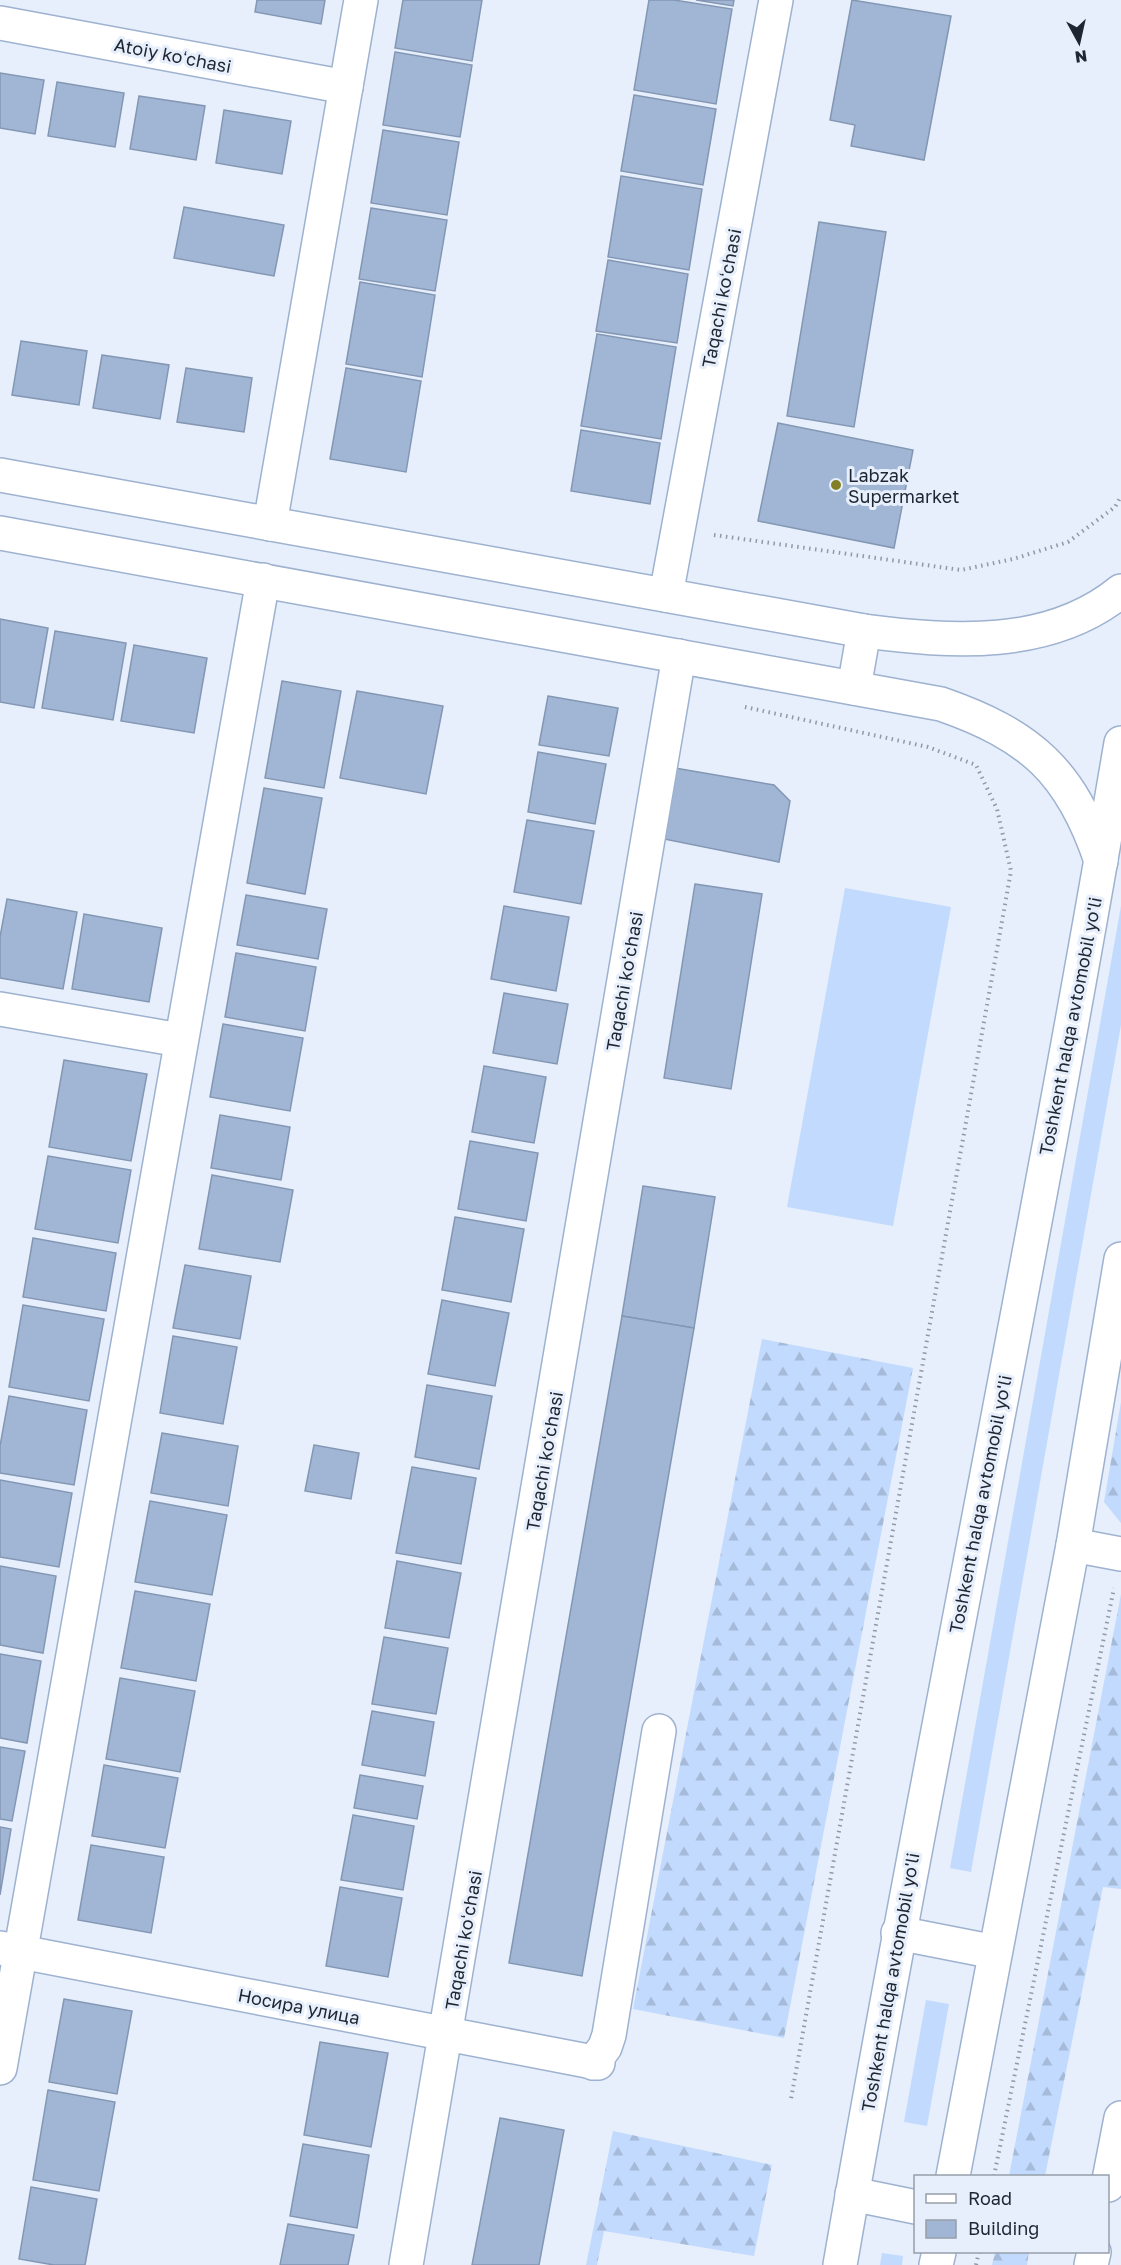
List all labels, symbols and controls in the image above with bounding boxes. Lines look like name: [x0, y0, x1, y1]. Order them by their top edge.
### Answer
north arrow: [1049, 12, 1109, 72]
street label: Atoiy koʻchasi: [113, 33, 233, 77]
text: N: [1074, 46, 1089, 68]
street label: Taqachi koʻchasi: [697, 227, 745, 369]
place label: Labzak Supermarket: [848, 464, 960, 507]
marker: Labzak Supermarket: [829, 478, 843, 492]
street label: Toshkent halqa avtomobil yo'li: [1034, 895, 1106, 1157]
street label: Taqachi koʻchasi: [601, 910, 647, 1052]
street label: Toshkent halqa avtomobil yo'li: [944, 1373, 1016, 1635]
street label: Taqachi koʻchasi: [521, 1390, 567, 1532]
street label: Toshkent halqa avtomobil yo'li: [856, 1851, 924, 2113]
street label: Taqachi koʻchasi: [440, 1869, 486, 2011]
street label: Носира улица: [236, 1983, 362, 2029]
legend: [914, 2175, 1109, 2253]
text: Road: [968, 2187, 1012, 2209]
text: Building: [968, 2217, 1039, 2239]

